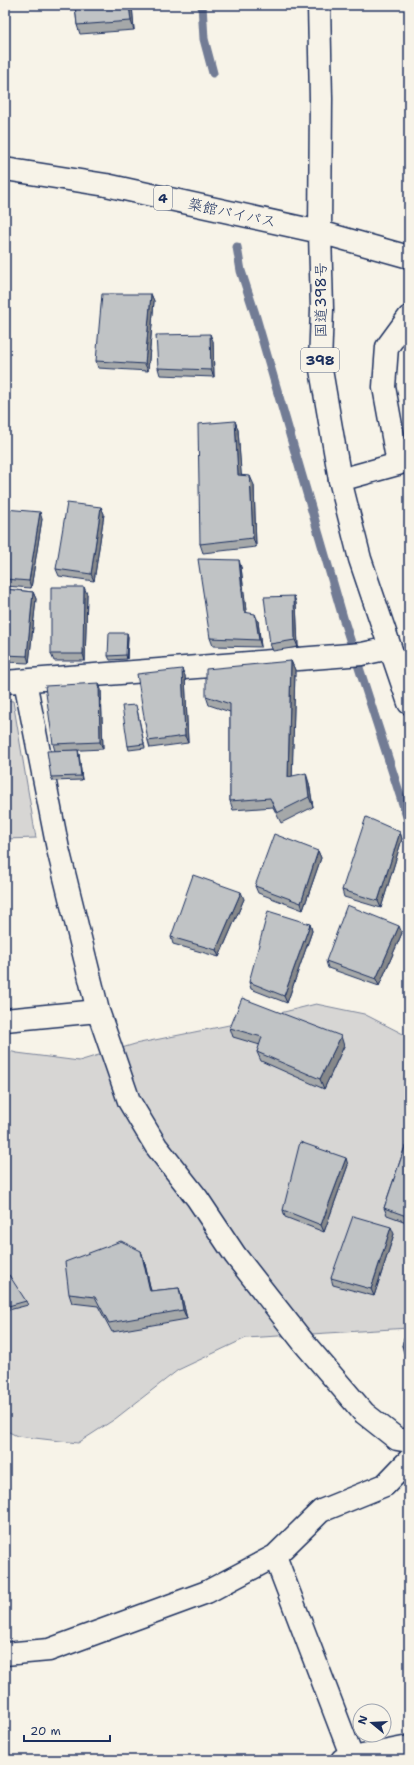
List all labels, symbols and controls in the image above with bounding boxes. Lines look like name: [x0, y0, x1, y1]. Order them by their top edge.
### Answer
road number: 4: [154, 186, 172, 210]
street label: 築館バイパス: [186, 194, 278, 232]
street label: 国道398号: [311, 262, 331, 338]
road number: 398: [301, 348, 339, 372]
north arrow: [352, 1703, 392, 1743]
text: N: [354, 1713, 372, 1727]
scale bar: [24, 1717, 110, 1743]
text: 20 m: [30, 1723, 61, 1739]

